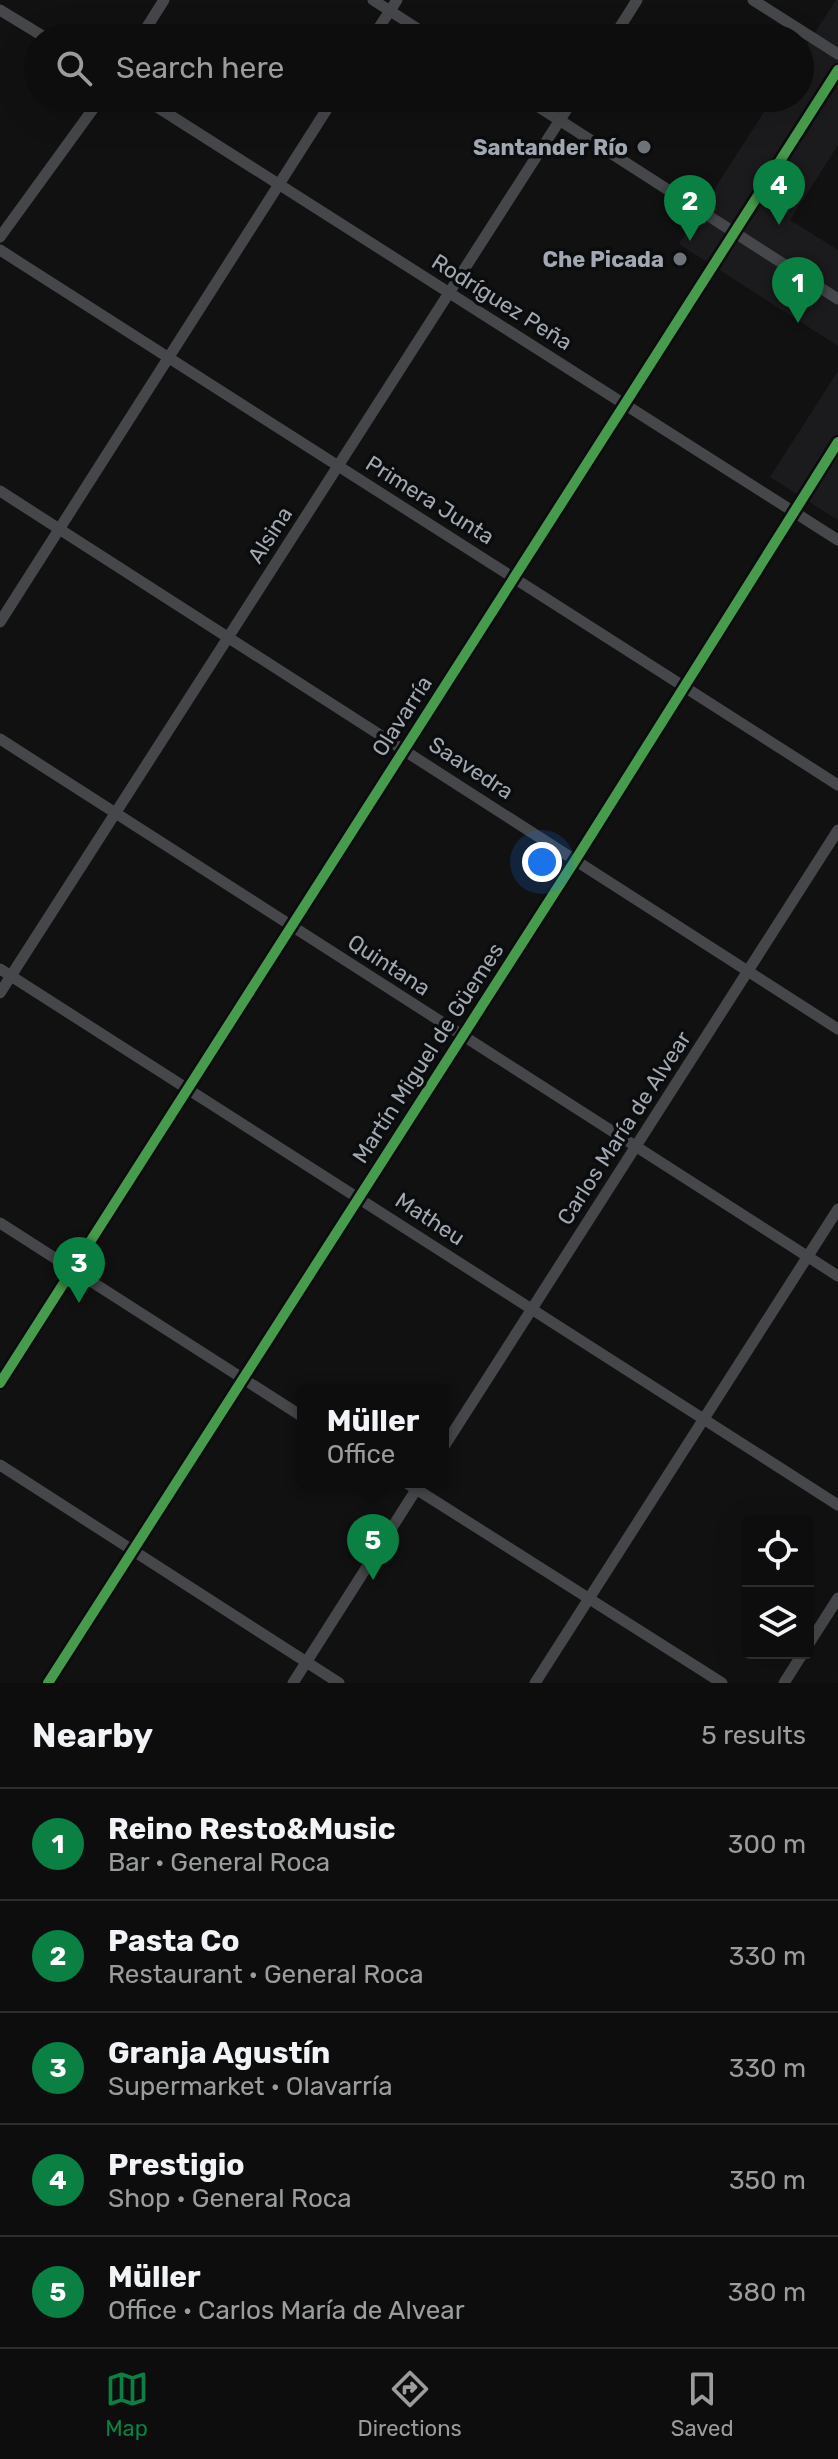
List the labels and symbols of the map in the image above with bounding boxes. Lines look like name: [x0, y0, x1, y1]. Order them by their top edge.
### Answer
place label: Santander Río: [473, 134, 628, 161]
marker: Santander Río: [635, 138, 653, 156]
pin: 4: [753, 159, 805, 225]
pin: 2: [664, 175, 716, 241]
place label: Che Picada: [543, 246, 664, 273]
street label: Rodríguez Peña: [427, 248, 577, 356]
marker: Che Picada: [671, 250, 689, 268]
pin: 1: [772, 257, 824, 323]
street label: Primera Junta: [361, 450, 499, 550]
street label: Alsina: [242, 502, 298, 568]
street label: Olavarría: [366, 671, 438, 761]
street label: Saavedra: [424, 731, 518, 805]
your location: [522, 842, 562, 882]
street label: Quintana: [343, 928, 435, 1002]
street label: Martín Miguel de Güemes: [347, 938, 509, 1168]
street label: Carlos María de Alvear: [551, 1026, 697, 1230]
street label: Matheu: [390, 1187, 470, 1251]
pin: 3: [53, 1237, 105, 1303]
pin: 5: [347, 1514, 399, 1580]

